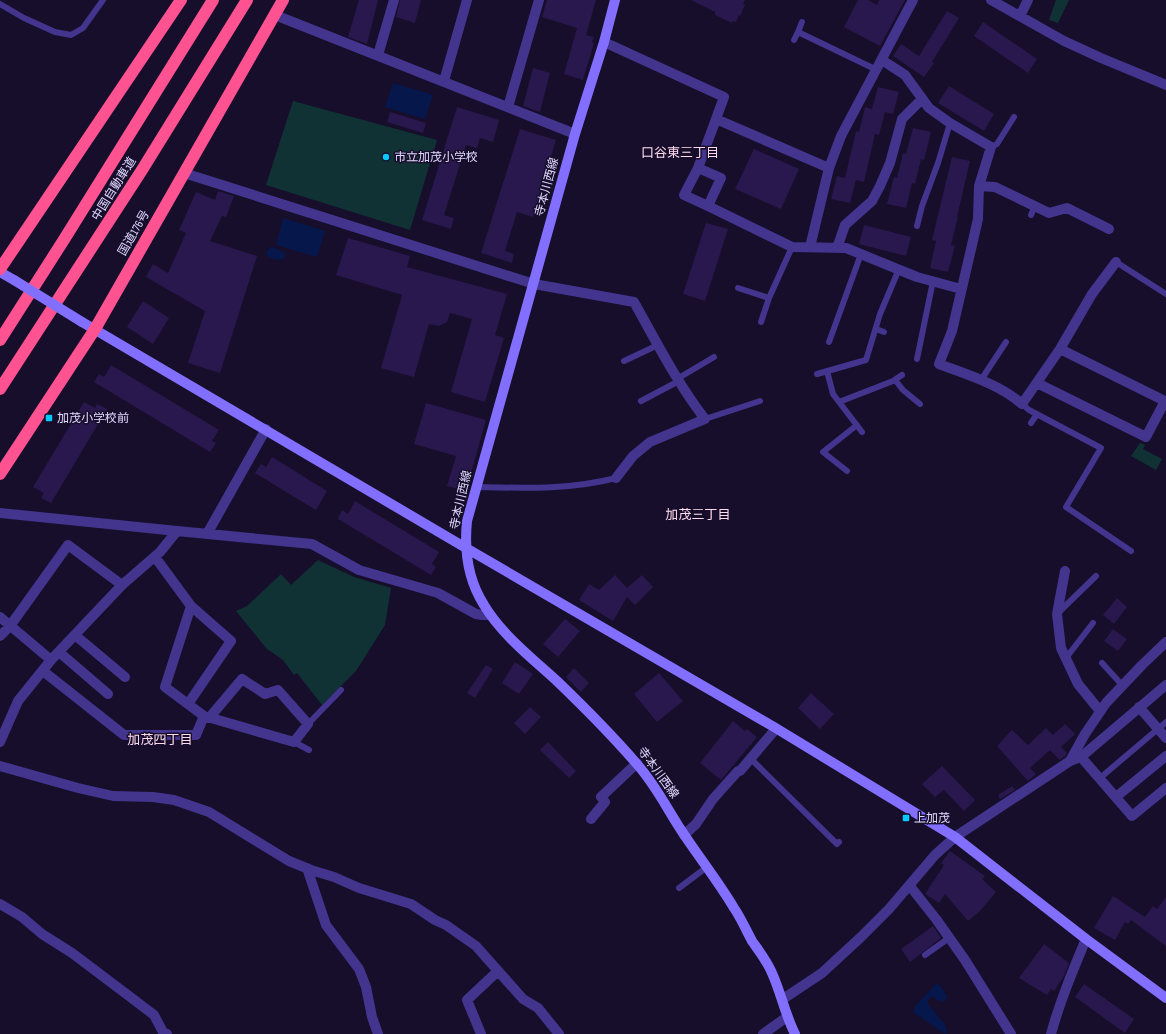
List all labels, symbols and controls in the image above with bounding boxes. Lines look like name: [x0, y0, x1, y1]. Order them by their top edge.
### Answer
district label: 口谷東三丁目: [641, 145, 719, 161]
place label: 市立加茂小学校: [394, 150, 478, 165]
marker: 市立加茂小学校: [381, 152, 391, 162]
street label: 中国自動車道: [89, 154, 139, 224]
street label: 寺本川西線: [532, 156, 562, 218]
street label: 国道176号: [115, 207, 153, 259]
place label: 加茂小学校前: [57, 411, 129, 426]
marker: 加茂小学校前: [44, 413, 54, 423]
street label: 寺本川西線: [447, 469, 475, 531]
district label: 加茂三丁目: [665, 507, 731, 523]
district label: 加茂四丁目: [127, 732, 193, 748]
street label: 寺本川西線: [634, 744, 682, 802]
place label: 上加茂: [914, 811, 950, 826]
marker: 上加茂: [901, 813, 911, 823]

